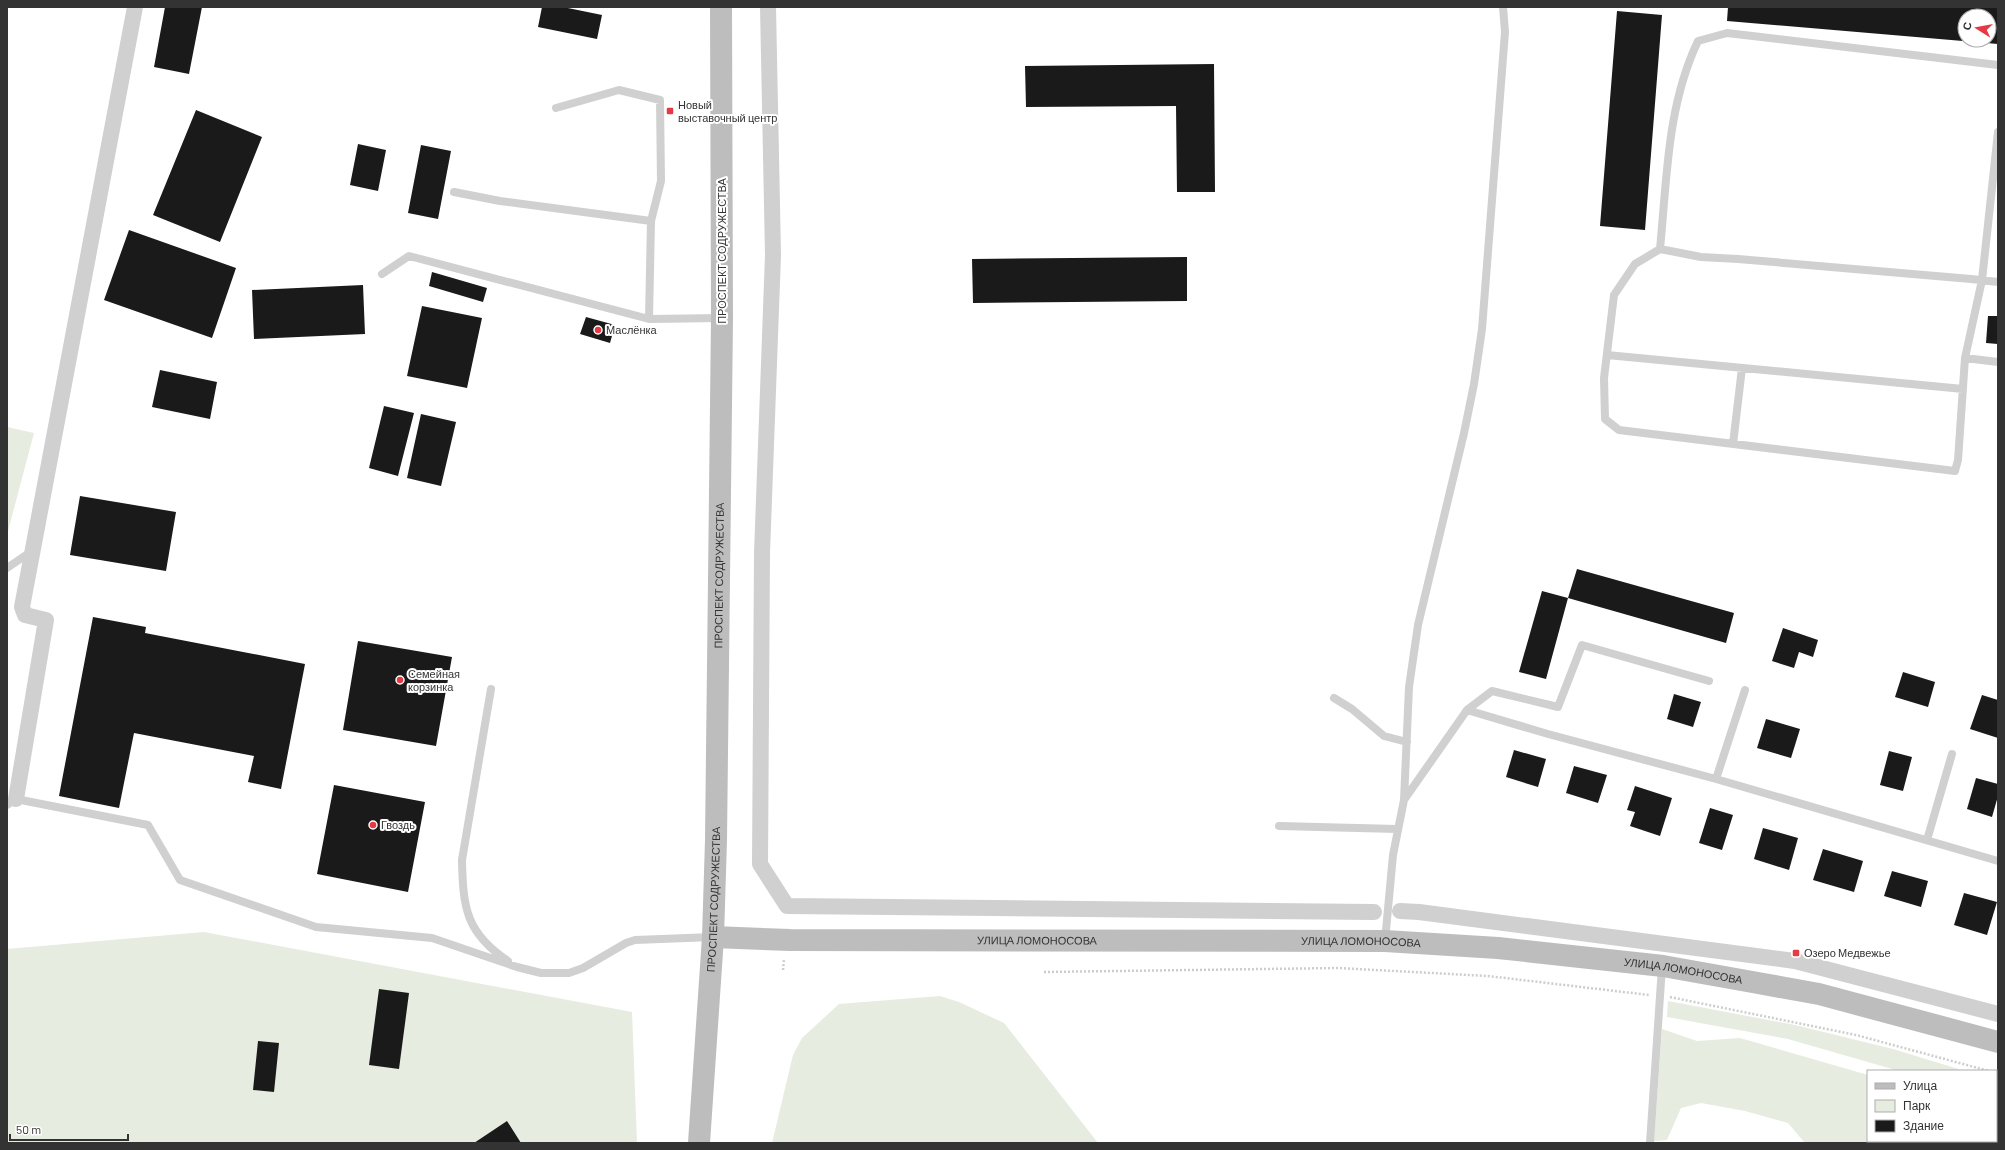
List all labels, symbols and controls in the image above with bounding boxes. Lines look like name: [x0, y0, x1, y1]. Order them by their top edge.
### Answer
north arrow: [1957, 8, 1997, 48]
text: С: [1960, 21, 1974, 31]
place label: Новый выставочный центр: [678, 98, 777, 124]
marker: Новый выставочный центр: [665, 106, 675, 116]
street label: ПРОСПЕКТ СОДРУЖЕСТВА: [715, 177, 728, 324]
place label: Маслёнка: [606, 323, 658, 336]
marker: Маслёнка: [593, 325, 603, 335]
street label: ПРОСПЕКТ СОДРУЖЕСТВА: [711, 502, 726, 649]
place label: Семейная корзинка: [408, 667, 460, 693]
marker: Семейная корзинка: [395, 675, 405, 685]
place label: Гвоздь: [381, 818, 415, 831]
marker: Гвоздь: [368, 820, 378, 830]
street label: ПРОСПЕКТ СОДРУЖЕСТВА: [704, 826, 722, 973]
street label: УЛИЦА ЛОМОНОСОВА: [977, 933, 1098, 947]
street label: УЛИЦА ЛОМОНОСОВА: [1301, 934, 1422, 949]
place label: Озеро Медвежье: [1804, 946, 1891, 959]
marker: Озеро Медвежье: [1791, 948, 1801, 958]
street label: УЛИЦА ЛОМОНОСОВА: [1623, 955, 1744, 986]
legend: [1867, 1070, 1997, 1142]
text: Улица: [1903, 1078, 1937, 1093]
text: Парк: [1903, 1098, 1931, 1113]
scale bar: [10, 1116, 128, 1142]
text: Здание: [1903, 1118, 1944, 1133]
text: 50 m: [16, 1122, 41, 1136]

